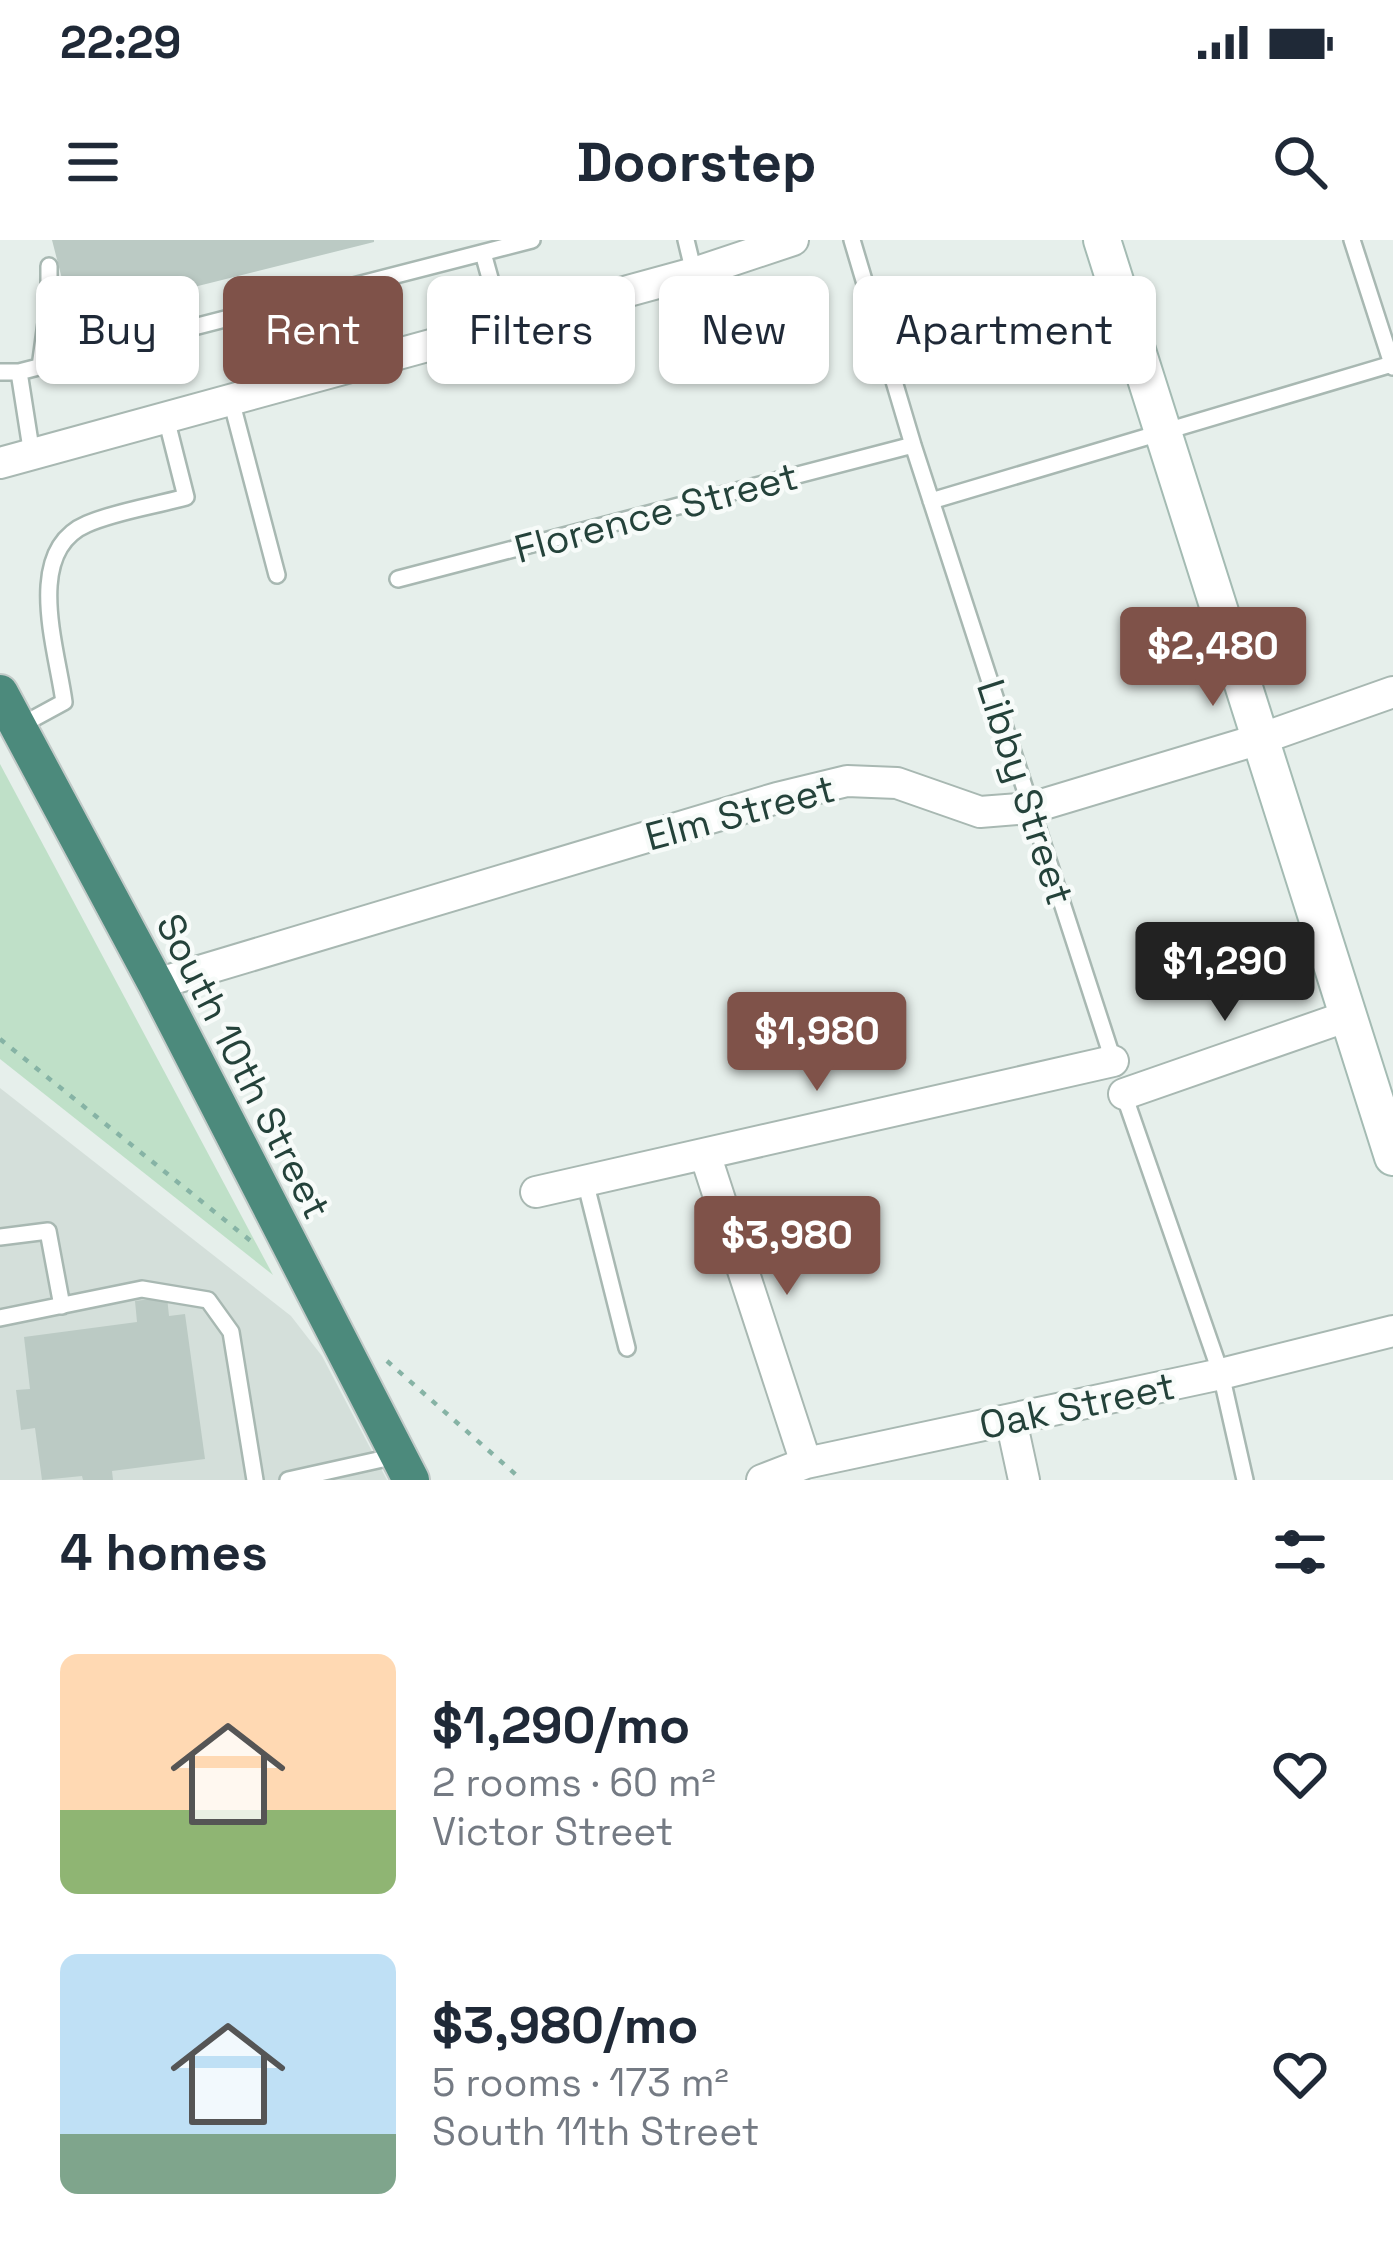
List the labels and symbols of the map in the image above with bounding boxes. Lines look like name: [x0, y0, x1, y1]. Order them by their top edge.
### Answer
street label: Florence Street: [509, 451, 803, 574]
pin: $2,480: [1115, 607, 1311, 709]
street label: Libby Street: [966, 673, 1085, 911]
street label: Elm Street: [640, 764, 840, 861]
street label: South 10th Street: [145, 905, 342, 1227]
pin: $1,290: [1127, 922, 1323, 1024]
pin: $1,980: [719, 992, 915, 1094]
pin: $3,980: [689, 1196, 885, 1298]
street label: Oak Street: [975, 1361, 1179, 1450]

